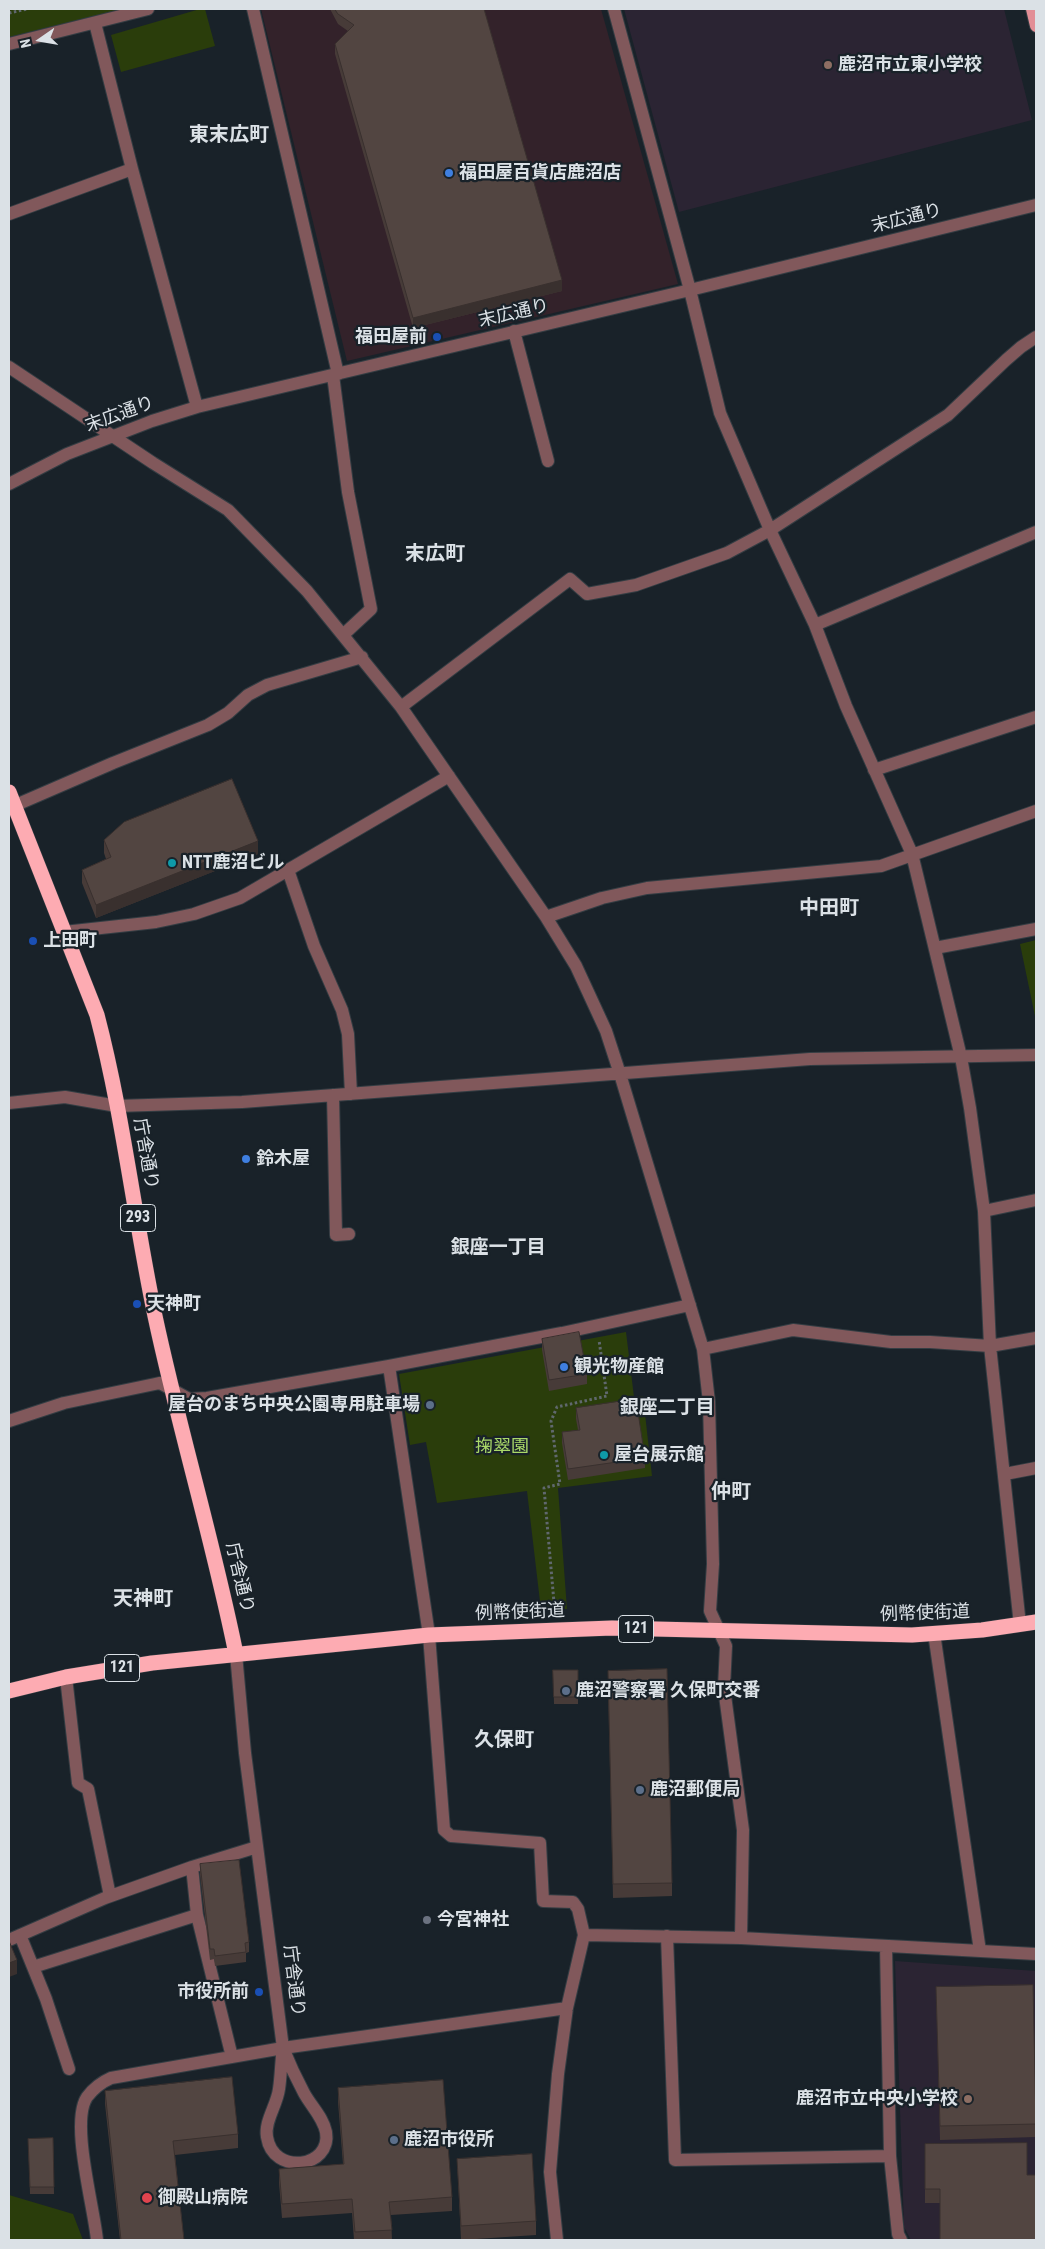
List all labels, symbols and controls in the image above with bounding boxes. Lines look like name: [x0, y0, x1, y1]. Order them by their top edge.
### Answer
north arrow: [15, 15, 65, 65]
text: N: [17, 37, 34, 49]
place label: 鹿沼市立東小学校: [838, 54, 982, 76]
marker: 鹿沼市立東小学校: [822, 59, 834, 71]
district label: 東末広町: [189, 124, 269, 148]
place label: 福田屋百貨店鹿沼店: [459, 162, 621, 184]
marker: 福田屋百貨店鹿沼店: [443, 167, 455, 179]
street label: 末広通り: [869, 200, 945, 238]
street label: 末広通り: [476, 295, 552, 333]
place label: 福田屋前: [355, 326, 427, 348]
marker: 福田屋前: [431, 331, 443, 343]
street label: 末広通り: [82, 393, 158, 437]
district label: 末広町: [405, 543, 465, 567]
place label: NTT鹿沼ビル: [182, 852, 284, 874]
marker: NTT鹿沼ビル: [166, 857, 178, 869]
district label: 中田町: [799, 897, 859, 921]
place label: 上田町: [43, 930, 97, 952]
marker: 上田町: [27, 935, 39, 947]
street label: 庁舎通り: [128, 1117, 162, 1191]
place label: 鈴木屋: [256, 1148, 310, 1170]
marker: 鈴木屋: [240, 1153, 252, 1165]
road number: 293: [120, 1204, 156, 1232]
district label: 銀座一丁目: [451, 1237, 545, 1259]
place label: 天神町: [147, 1293, 201, 1315]
marker: 天神町: [131, 1298, 143, 1310]
place label: 観光物産館: [574, 1356, 664, 1378]
marker: 観光物産館: [558, 1361, 570, 1373]
place label: 屋台のまち中央公園専用駐車場: [168, 1394, 420, 1416]
district label: 銀座二丁目: [620, 1397, 714, 1419]
marker: 屋台のまち中央公園専用駐車場: [424, 1399, 436, 1411]
park label: 掬翠園: [475, 1436, 529, 1458]
place label: 屋台展示館: [614, 1444, 704, 1466]
marker: 屋台展示館: [598, 1449, 610, 1461]
district label: 仲町: [711, 1481, 751, 1505]
street label: 庁舎通り: [220, 1540, 258, 1616]
district label: 天神町: [113, 1588, 173, 1612]
street label: 例幣使街道: [475, 1601, 565, 1625]
street label: 例幣使街道: [880, 1602, 970, 1626]
road number: 121: [618, 1616, 654, 1642]
road number: 121: [104, 1655, 140, 1682]
place label: 鹿沼警察署 久保町交番: [576, 1680, 760, 1702]
marker: 鹿沼警察署 久保町交番: [560, 1685, 572, 1697]
district label: 久保町: [474, 1729, 534, 1753]
place label: 鹿沼郵便局: [650, 1779, 740, 1801]
marker: 鹿沼郵便局: [634, 1784, 646, 1796]
place label: 今宮神社: [437, 1909, 509, 1931]
marker: 今宮神社: [421, 1914, 433, 1926]
street label: 庁舎通り: [278, 1944, 308, 2018]
place label: 市役所前: [177, 1981, 249, 2003]
marker: 市役所前: [253, 1986, 265, 1998]
place label: 鹿沼市立中央小学校: [796, 2088, 958, 2110]
marker: 鹿沼市立中央小学校: [962, 2093, 974, 2105]
place label: 鹿沼市役所: [404, 2129, 494, 2151]
marker: 鹿沼市役所: [388, 2134, 400, 2146]
place label: 御殿山病院: [158, 2187, 248, 2209]
marker: 御殿山病院: [140, 2191, 154, 2205]

